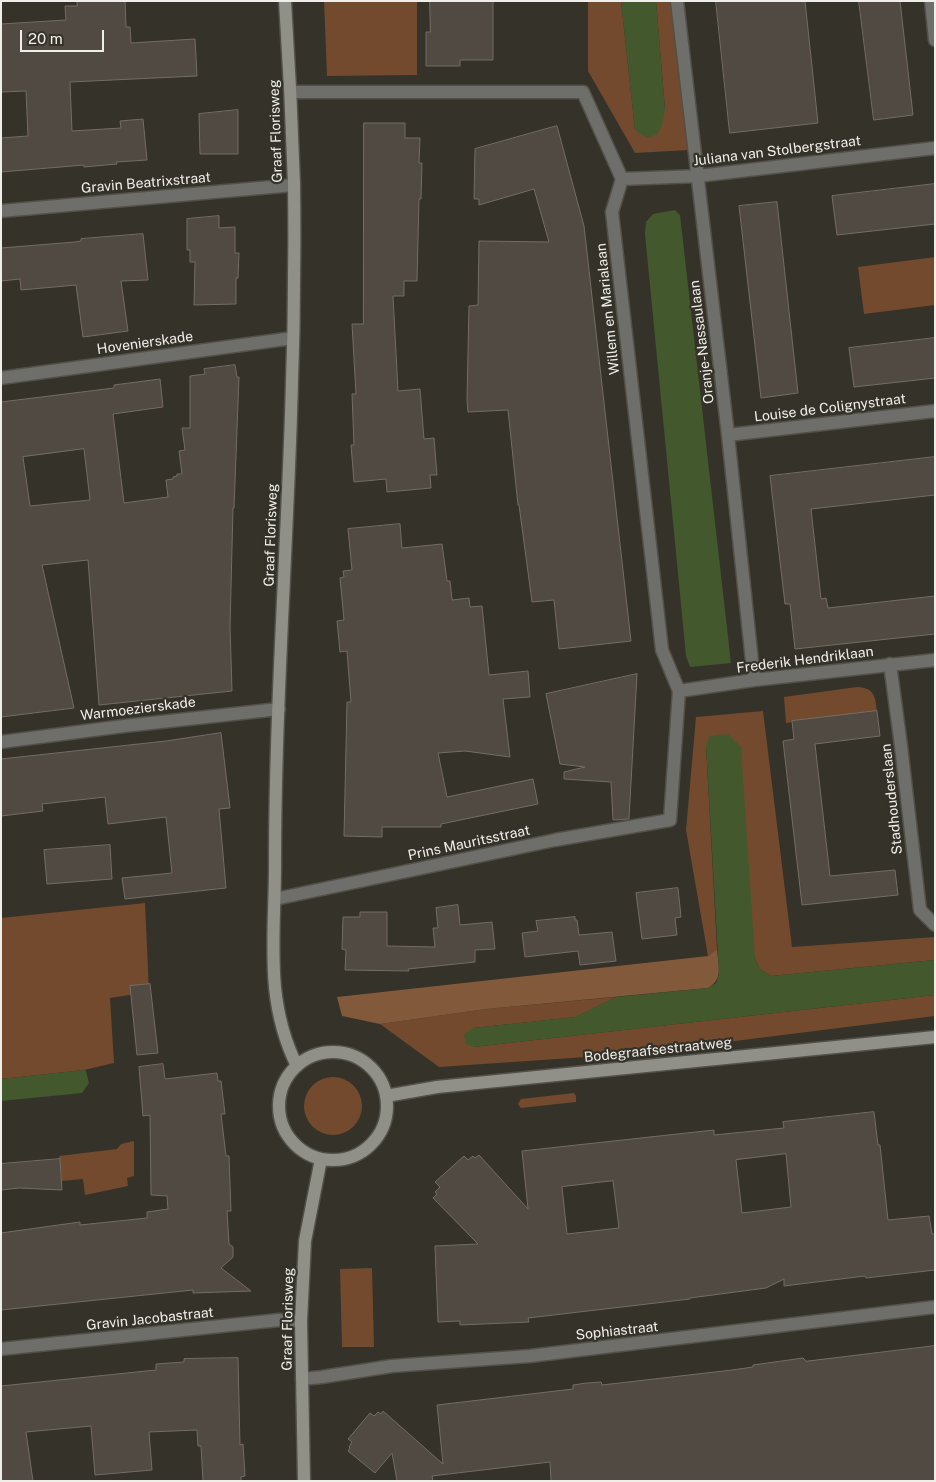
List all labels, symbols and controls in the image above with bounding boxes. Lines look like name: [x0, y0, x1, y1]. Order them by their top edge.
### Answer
scale bar: [22, 20, 106, 52]
text: 20 m: [28, 30, 63, 47]
street label: Graaf Florisweg: [266, 79, 286, 183]
street label: Juliana van Stolbergstraat: [692, 132, 862, 170]
street label: Gravin Beatrixstraat: [80, 169, 212, 197]
street label: Willem en Marialaan: [593, 242, 623, 376]
street label: Oranje-Nassaulaan: [686, 279, 718, 405]
street label: Hovenierskade: [96, 328, 194, 358]
street label: Louise de Colignystraat: [753, 390, 907, 426]
street label: Graaf Florisweg: [261, 483, 281, 587]
street label: Frederik Hendriklaan: [736, 643, 874, 677]
street label: Warmoezierskade: [79, 694, 197, 724]
street label: Stadhouderslaan: [878, 743, 906, 855]
street label: Prins Mauritsstraat: [406, 822, 532, 864]
street label: Bodegraafsestraatweg: [583, 1034, 733, 1066]
street label: Graaf Florisweg: [279, 1267, 297, 1371]
street label: Gravin Jacobastraat: [86, 1304, 214, 1334]
street label: Sophiastraat: [575, 1318, 659, 1344]

